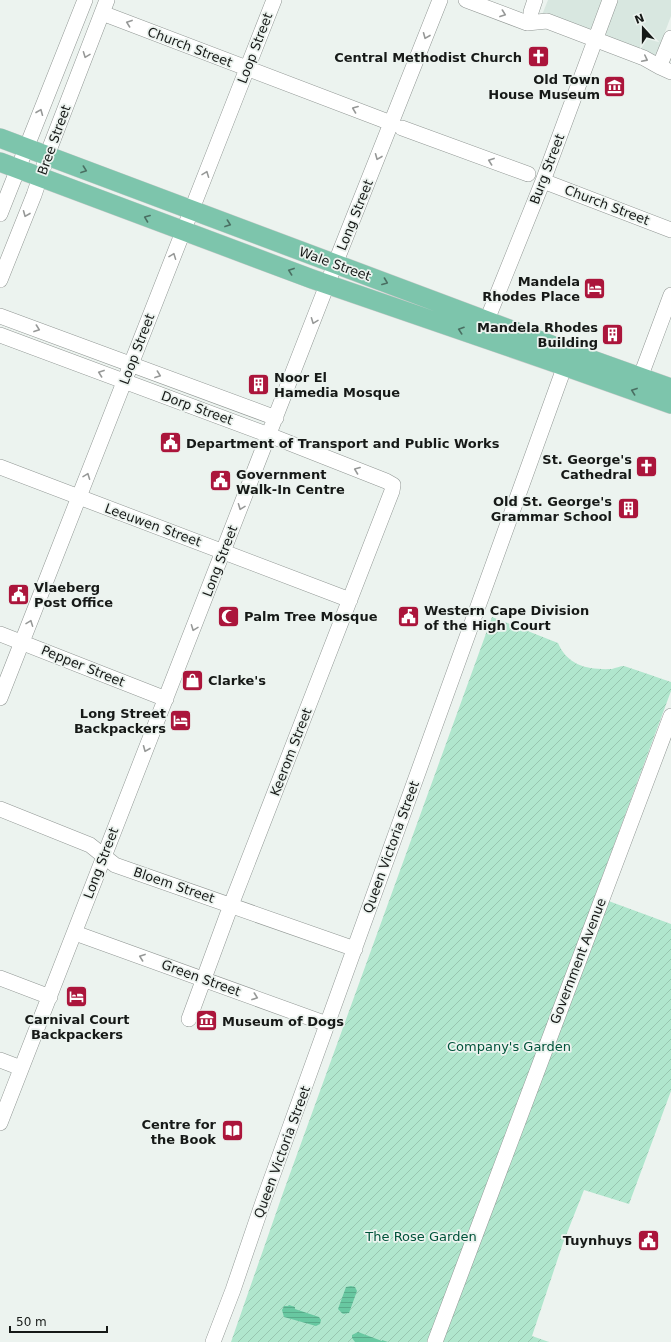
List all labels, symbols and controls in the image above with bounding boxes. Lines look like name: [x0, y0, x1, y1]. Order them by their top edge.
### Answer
north arrow: [623, 8, 663, 48]
one-way arrow: [499, 9, 506, 17]
street label: Loop Street: [235, 10, 275, 86]
text: N: [633, 11, 646, 27]
one-way arrow: [125, 20, 132, 28]
street label: Church Street: [145, 24, 235, 70]
one-way arrow: [422, 33, 430, 40]
church icon: Central Methodist Church: [525, 44, 551, 70]
place label: Central Methodist Church: [334, 50, 522, 65]
one-way arrow: [82, 51, 90, 58]
one-way arrow: [640, 54, 648, 62]
place label: Old Town House Museum: [488, 72, 600, 102]
museum icon: Old Town House Museum: [602, 73, 628, 99]
street label: Bree Street: [34, 103, 74, 177]
one-way arrow: [351, 106, 358, 114]
one-way arrow: [35, 109, 43, 116]
street label: Burg Street: [527, 132, 567, 206]
one-way arrow: [374, 154, 382, 161]
one-way arrow: [488, 157, 495, 166]
one-way arrow: [81, 166, 88, 174]
one-way arrow: [201, 170, 209, 177]
street label: Long Street: [334, 177, 376, 253]
street label: Church Street: [562, 182, 652, 228]
one-way arrow: [23, 211, 31, 218]
one-way arrow: [143, 214, 150, 222]
one-way arrow: [225, 219, 232, 227]
street label: Wale Street: [297, 244, 373, 284]
one-way arrow: [169, 253, 177, 260]
one-way arrow: [288, 268, 295, 276]
place label: Mandela Rhodes Place: [482, 274, 580, 304]
hotel icon: Mandela Rhodes Place: [582, 275, 608, 301]
one-way arrow: [382, 278, 389, 286]
street label: Loop Street: [117, 311, 157, 387]
one-way arrow: [310, 317, 318, 324]
place label: Mandela Rhodes Building: [477, 320, 598, 350]
building icon: Mandela Rhodes Building: [600, 321, 626, 347]
one-way arrow: [33, 325, 40, 333]
one-way arrow: [458, 327, 465, 335]
one-way arrow: [98, 369, 105, 377]
one-way arrow: [155, 370, 162, 378]
place label: Noor El Hamedia Mosque: [274, 370, 400, 400]
building icon: Noor El Hamedia Mosque: [245, 371, 271, 397]
street label: Dorp Street: [159, 388, 235, 428]
one-way arrow: [631, 388, 638, 396]
public building icon: Department of Transport and Public Works: [157, 430, 183, 456]
place label: Department of Transport and Public Works: [186, 436, 500, 451]
place label: St. George's Cathedral: [542, 452, 632, 482]
church icon: St. George's Cathedral: [634, 453, 660, 479]
one-way arrow: [353, 466, 360, 474]
place label: Government Walk-In Centre: [236, 467, 345, 497]
public building icon: Government Walk-In Centre: [207, 468, 233, 494]
one-way arrow: [83, 472, 91, 479]
place label: Old St. George's Grammar School: [491, 494, 612, 524]
building icon: Old St. George's Grammar School: [615, 495, 641, 521]
street label: Leeuwen Street: [103, 501, 203, 549]
one-way arrow: [238, 503, 246, 511]
street label: Long Street: [200, 523, 240, 599]
place label: Vlaeberg Post Office: [34, 580, 113, 610]
public building icon: Vlaeberg Post Office: [6, 581, 32, 607]
mosque icon: Palm Tree Mosque: [215, 603, 241, 629]
place label: Western Cape Division of the High Court: [424, 603, 589, 633]
public building icon: Western Cape Division of the High Court: [396, 604, 422, 630]
place label: Palm Tree Mosque: [244, 609, 378, 624]
one-way arrow: [25, 620, 33, 627]
one-way arrow: [190, 625, 198, 632]
street label: Pepper Street: [39, 642, 127, 690]
shop icon: Clarke's: [180, 667, 206, 693]
place label: Clarke's: [208, 673, 266, 688]
place label: Long Street Backpackers: [74, 706, 166, 736]
street label: Keerom Street: [267, 706, 315, 798]
hotel icon: Long Street Backpackers: [168, 707, 194, 733]
one-way arrow: [143, 746, 151, 753]
street label: Queen Victoria Street: [360, 779, 422, 915]
street label: Long Street: [81, 825, 121, 901]
street label: Bloem Street: [131, 864, 217, 906]
street label: Government Avenue: [547, 896, 609, 1026]
one-way arrow: [138, 953, 145, 961]
street label: Green Street: [159, 957, 243, 999]
hotel icon: Carnival Court Backpackers: [64, 984, 90, 1010]
one-way arrow: [251, 993, 258, 1001]
museum icon: Museum of Dogs: [194, 1008, 220, 1034]
place label: Carnival Court Backpackers: [24, 1012, 130, 1042]
place label: Museum of Dogs: [222, 1014, 344, 1029]
park label: Company's Garden: [447, 1039, 571, 1054]
street label: Queen Victoria Street: [251, 1084, 313, 1220]
place label: Centre for the Book: [141, 1117, 217, 1147]
library icon: Centre for the Book: [219, 1118, 245, 1144]
public building icon: Tuynhuys: [635, 1227, 661, 1253]
park label: The Rose Garden: [364, 1229, 477, 1244]
place label: Tuynhuys: [563, 1233, 632, 1248]
scale bar: [10, 1308, 107, 1334]
text: 50 m: [16, 1315, 47, 1329]

